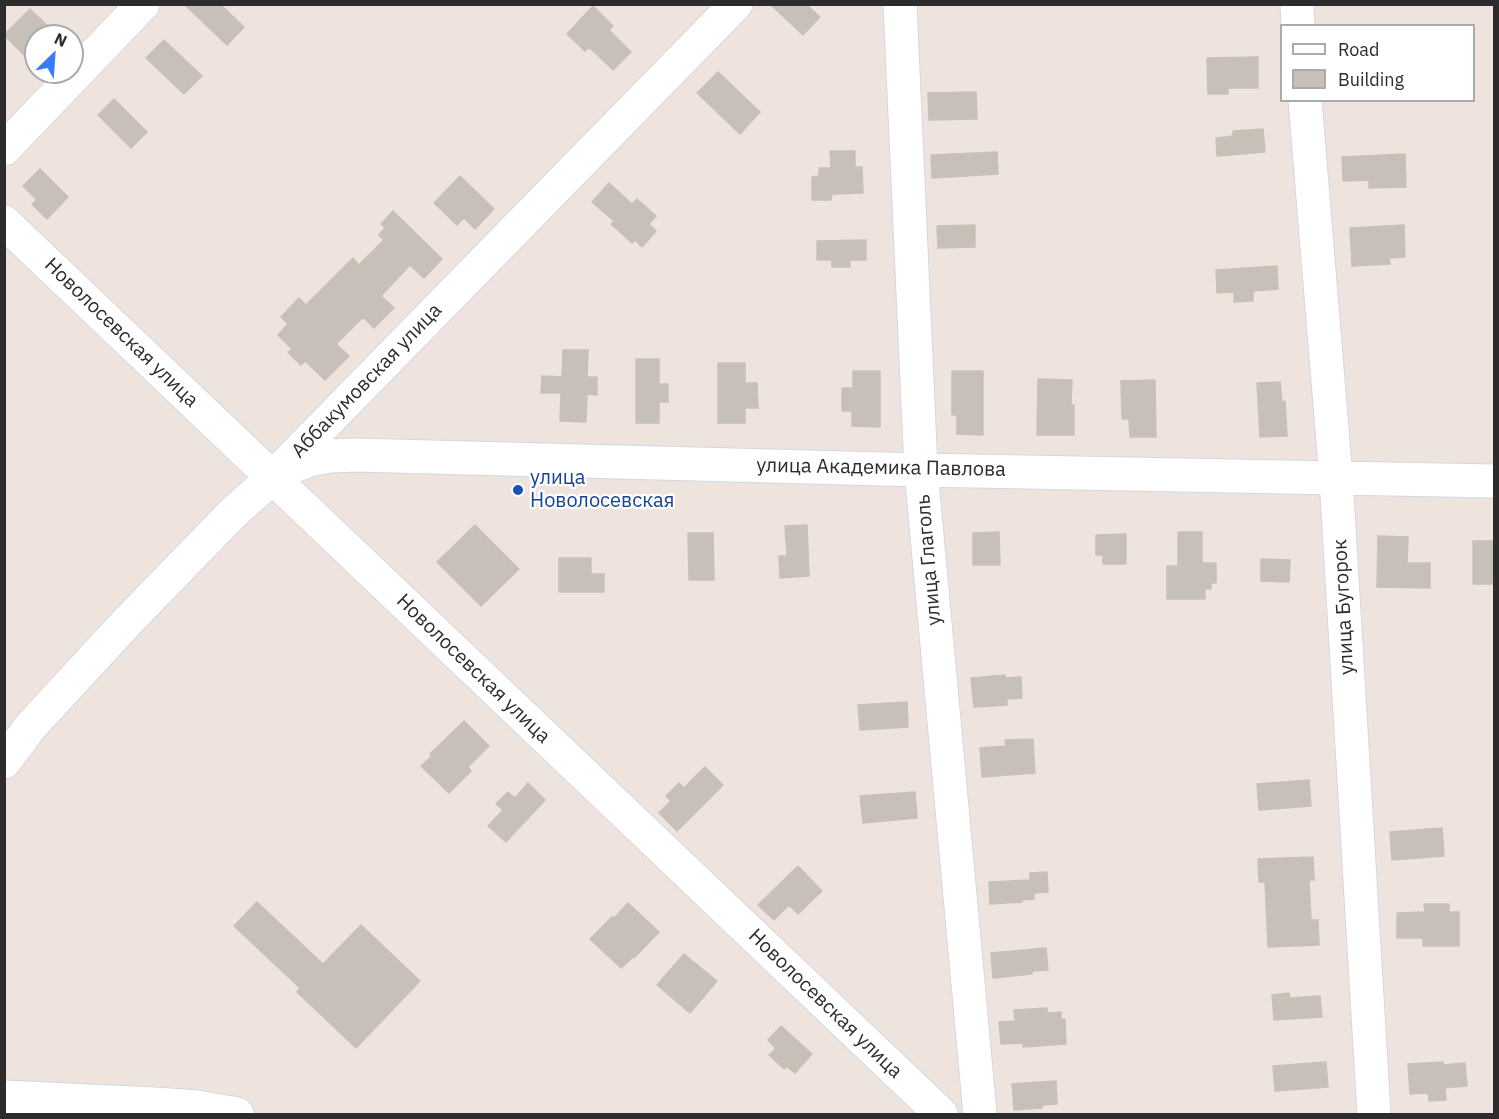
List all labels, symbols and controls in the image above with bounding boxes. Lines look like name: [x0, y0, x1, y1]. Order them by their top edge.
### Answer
north arrow: [24, 24, 84, 84]
legend: [1280, 24, 1475, 102]
text: N: [51, 28, 70, 51]
text: Road: [1338, 38, 1379, 61]
text: Building: [1338, 68, 1404, 91]
street label: Новолосевская улица: [39, 253, 203, 413]
street label: Аббакумовская улица: [287, 299, 447, 463]
street label: улица Академика Павлова: [756, 454, 1006, 482]
place label: улица Новолосевская: [530, 466, 674, 513]
marker: улица Новолосевская: [511, 483, 525, 497]
street label: улица Глаголь: [911, 493, 947, 627]
street label: улица Бугорок: [1328, 538, 1360, 676]
street label: Новолосевская улица: [391, 589, 555, 749]
street label: Новолосевская улица: [743, 924, 907, 1084]

